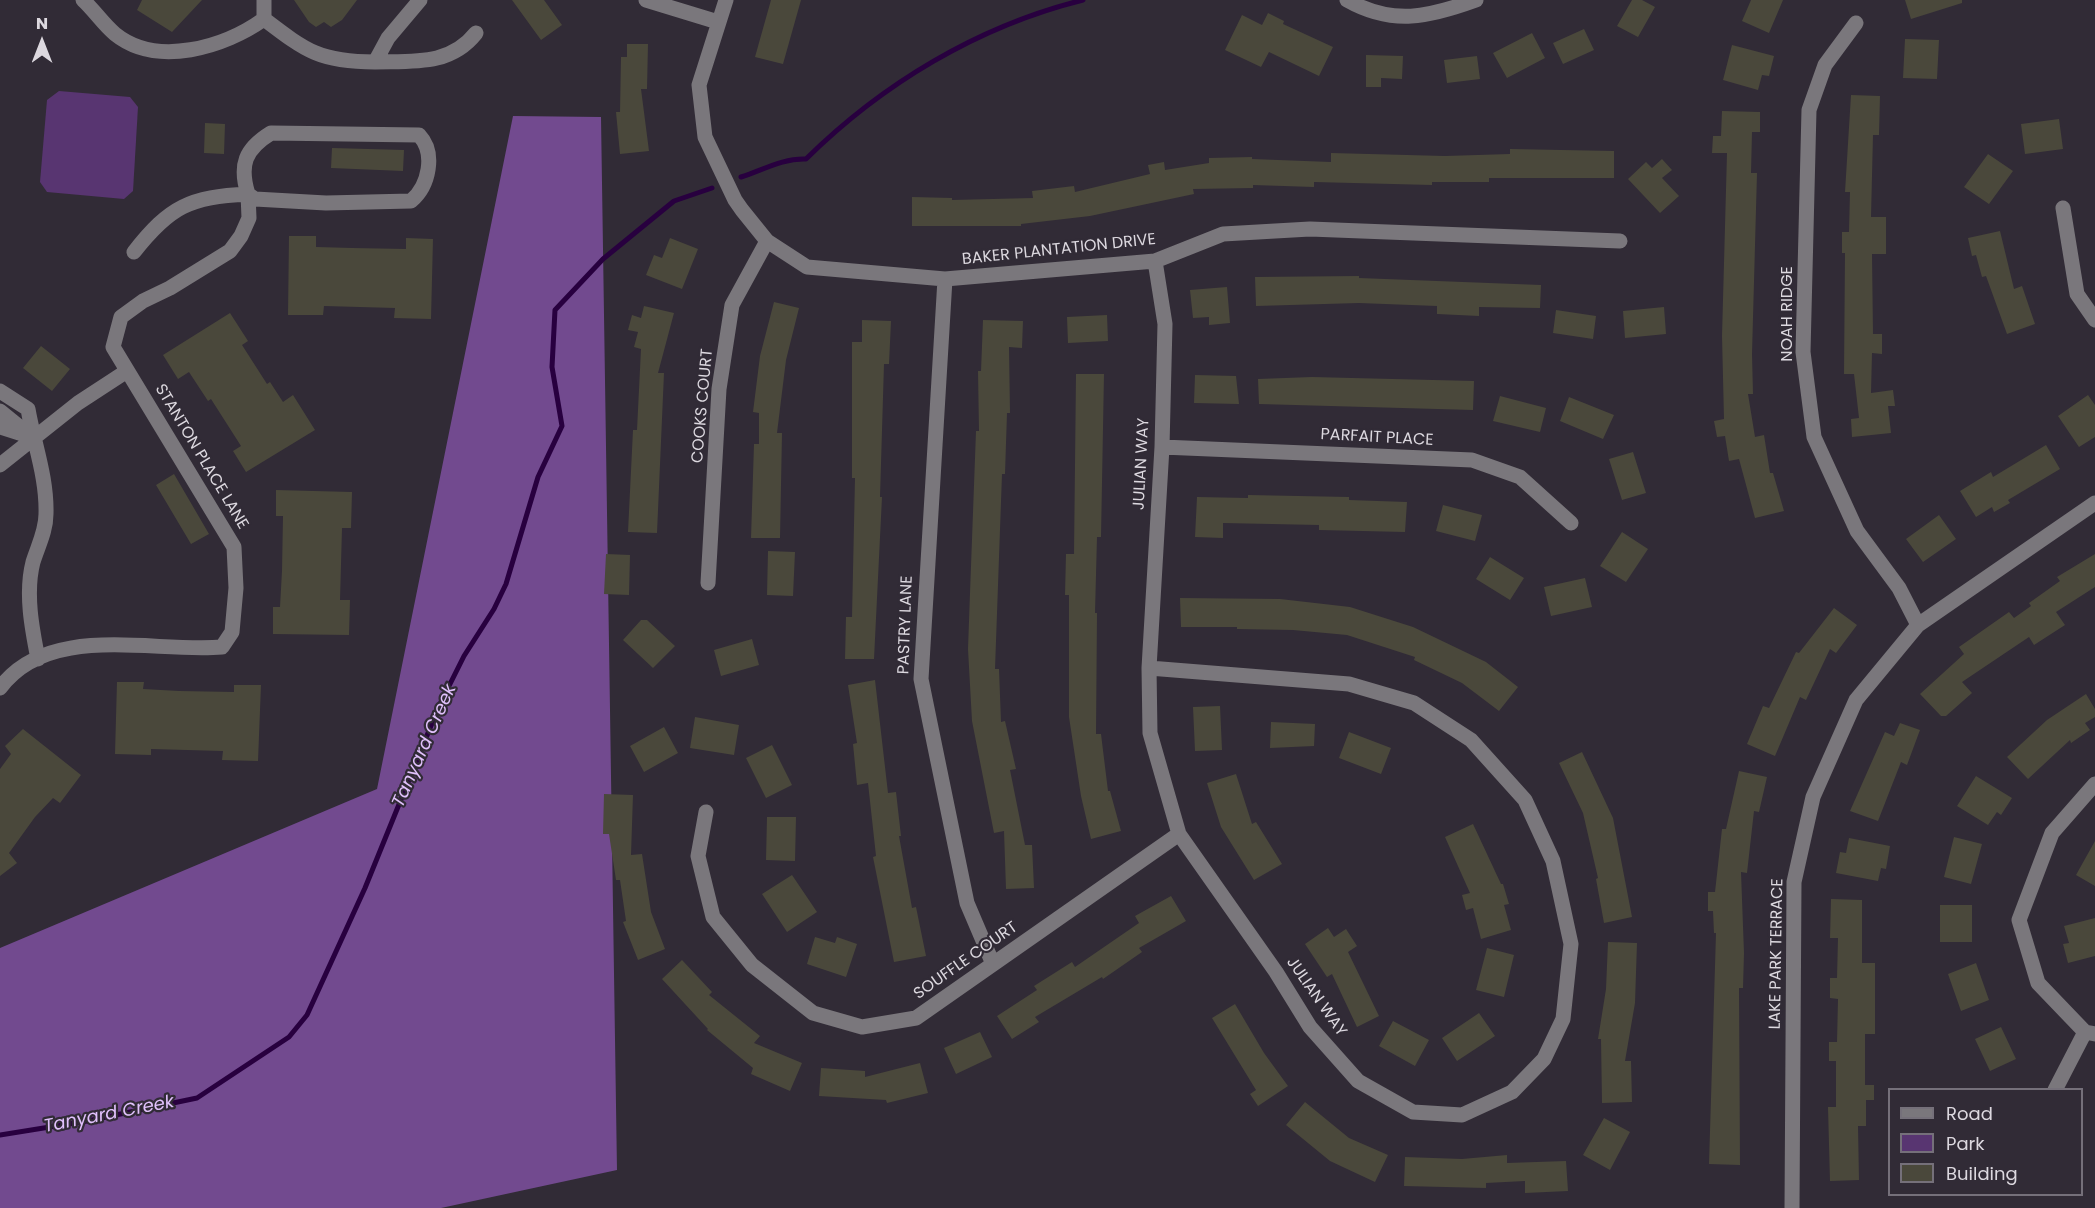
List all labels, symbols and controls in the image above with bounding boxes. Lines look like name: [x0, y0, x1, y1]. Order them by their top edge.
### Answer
north arrow: [12, 12, 72, 72]
text: N: [36, 12, 48, 35]
street label: BAKER PLANTATION DRIVE: [961, 230, 1157, 270]
street label: NOAH RIDGE: [1778, 266, 1798, 362]
street label: COOKS COURT: [688, 348, 718, 464]
street label: STANTON PLACE LANE: [150, 381, 252, 533]
street label: JULIAN WAY: [1130, 417, 1154, 511]
street label: PARFAIT PLACE: [1320, 425, 1434, 451]
street label: PASTRY LANE: [895, 575, 917, 675]
water label: Tanyard Creek: [388, 681, 462, 811]
street label: LAKE PARK TERRACE: [1766, 878, 1788, 1030]
street label: SOUFFLE COURT: [910, 918, 1022, 1004]
street label: JULIAN WAY: [1282, 954, 1350, 1040]
legend: [1888, 1088, 2083, 1196]
water label: Tanyard Creek: [42, 1092, 176, 1138]
text: Road: [1946, 1101, 1993, 1126]
text: Park: [1946, 1131, 1985, 1156]
text: Building: [1946, 1161, 2018, 1186]

